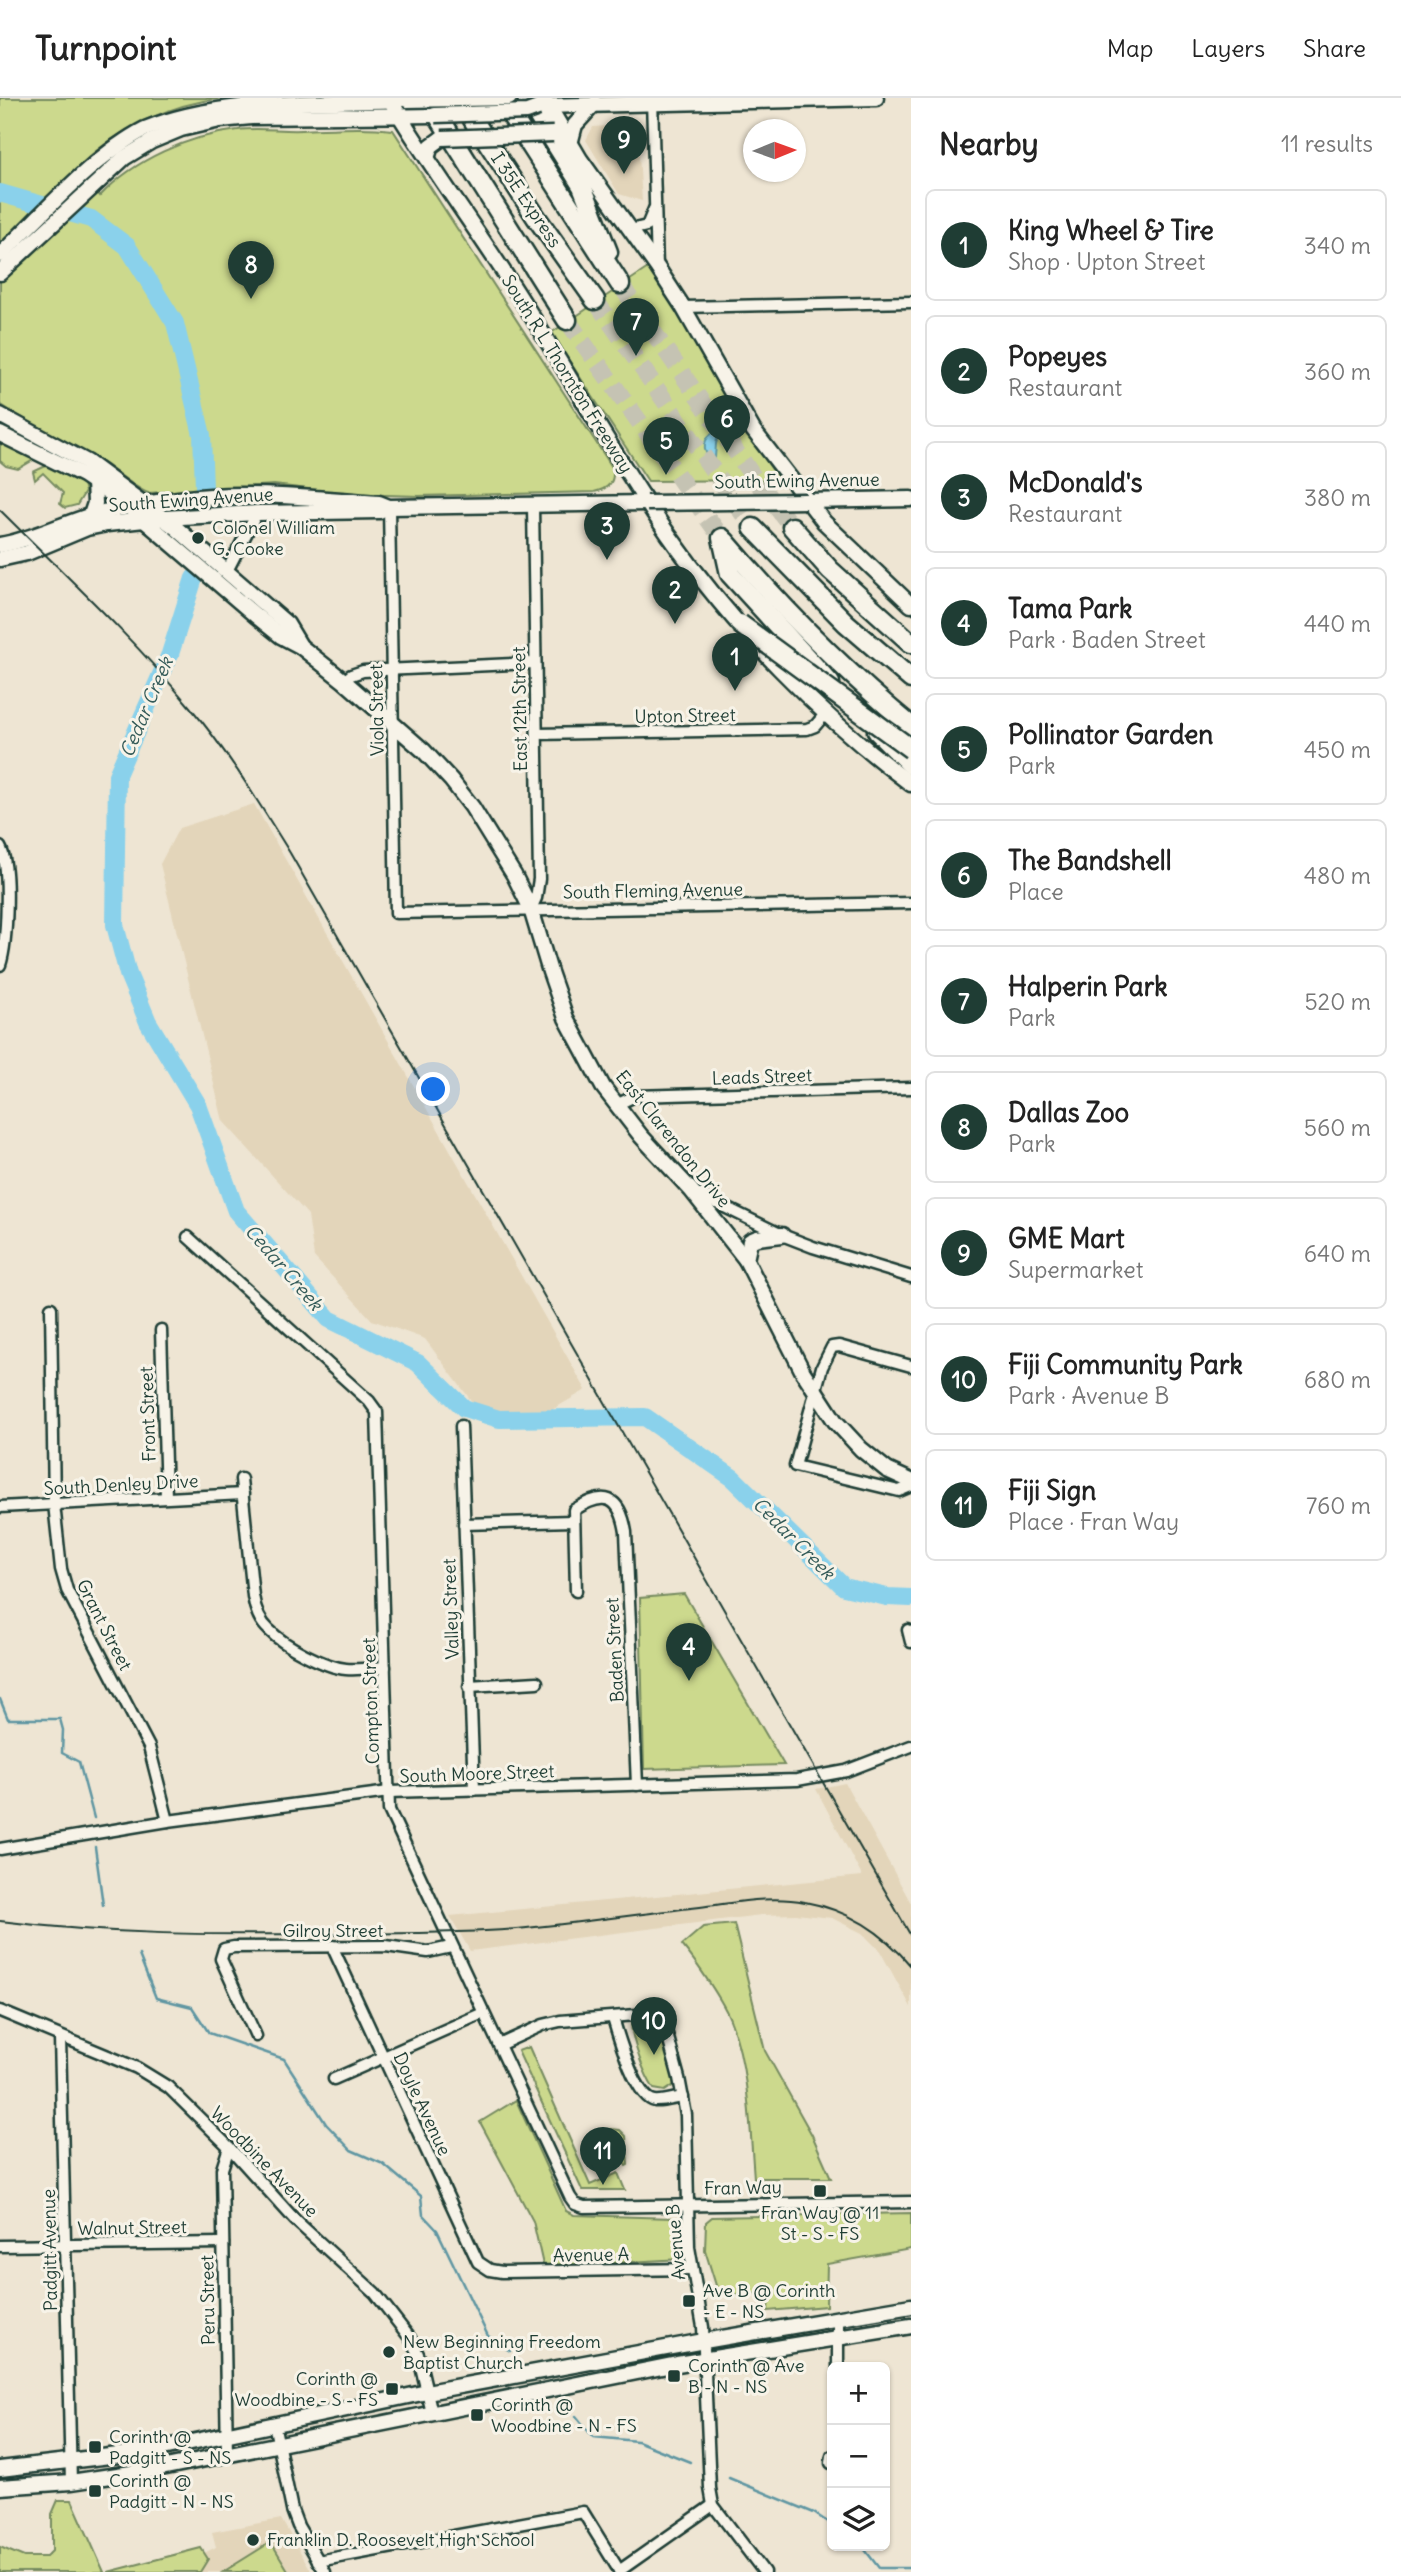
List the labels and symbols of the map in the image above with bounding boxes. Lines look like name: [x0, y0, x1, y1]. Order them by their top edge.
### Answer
pin: 9: [601, 116, 647, 174]
north arrow: [743, 119, 806, 182]
street label: I 35E Express: [486, 148, 567, 252]
pin: 8: [228, 241, 274, 299]
street label: South R L Thornton Freeway: [497, 270, 638, 477]
pin: 7: [613, 298, 659, 356]
pin: 6: [704, 395, 750, 453]
pin: 5: [643, 417, 689, 475]
street label: South Ewing Avenue: [714, 468, 880, 493]
street label: South Ewing Avenue: [108, 482, 274, 517]
pin: 3: [584, 502, 630, 560]
place label: Colonel William G. Cooke: [212, 516, 335, 560]
marker: Colonel William G. Cooke: [190, 530, 206, 546]
pin: 2: [652, 566, 698, 624]
pin: 1: [712, 633, 758, 691]
street label: East 12th Street: [507, 646, 532, 772]
water label: Cedar Creek: [114, 652, 178, 761]
street label: Viola Street: [364, 664, 389, 756]
street label: Upton Street: [634, 703, 736, 728]
street label: South Fleming Avenue: [563, 877, 743, 904]
street label: Leads Street: [711, 1063, 812, 1090]
street label: East Clarendon Drive: [611, 1065, 736, 1212]
your location: [416, 1072, 450, 1106]
water label: Cedar Creek: [240, 1219, 329, 1316]
street label: Front Street: [134, 1366, 161, 1462]
street label: South Denley Drive: [43, 1469, 199, 1500]
water label: Cedar Creek: [748, 1492, 841, 1585]
street label: Valley Street: [437, 1558, 464, 1660]
street label: Grant Street: [72, 1575, 137, 1674]
street label: Baden Street: [600, 1597, 629, 1703]
pin: 4: [666, 1623, 712, 1681]
street label: Compton Street: [357, 1637, 384, 1765]
street label: South Moore Street: [399, 1759, 555, 1788]
street label: Gilroy Street: [283, 1919, 383, 1942]
pin: 10: [631, 1997, 677, 2055]
street label: Doyle Avenue: [388, 2048, 456, 2159]
street label: Woodbine Avenue: [206, 2101, 323, 2222]
pin: 11: [580, 2127, 626, 2185]
street label: Fran Way: [704, 2175, 782, 2200]
marker: Fran Way @ 11 St - S - FS: [812, 2183, 828, 2199]
street label: Padgitt Avenue: [37, 2189, 62, 2311]
place label: Fran Way @ 11 St - S - FS: [761, 2201, 879, 2245]
street label: Avenue B: [661, 2203, 690, 2281]
street label: Walnut Street: [77, 2215, 187, 2240]
street label: Avenue A: [553, 2242, 629, 2267]
street label: Peru Street: [195, 2255, 220, 2345]
place label: Ave B @ Corinth - E - NS: [703, 2279, 835, 2323]
marker: Ave B @ Corinth - E - NS: [681, 2293, 697, 2309]
place label: New Beginning Freedom Baptist Church: [403, 2330, 601, 2374]
marker: New Beginning Freedom Baptist Church: [381, 2344, 397, 2360]
place label: Corinth @ Ave B - N - NS: [688, 2354, 804, 2398]
place label: Corinth @ Woodbine - S - FS: [235, 2367, 378, 2411]
marker: Corinth @ Ave B - N - NS: [666, 2368, 682, 2384]
marker: Corinth @ Woodbine - S - FS: [384, 2381, 400, 2397]
place label: Corinth @ Woodbine - N - FS: [491, 2393, 637, 2437]
marker: Corinth @ Woodbine - N - FS: [469, 2407, 485, 2423]
place label: Corinth @ Padgitt - S - NS: [109, 2425, 231, 2469]
marker: Corinth @ Padgitt - S - NS: [87, 2439, 103, 2455]
place label: Corinth @ Padgitt - N - NS: [109, 2469, 234, 2513]
marker: Corinth @ Padgitt - N - NS: [87, 2483, 103, 2499]
place label: Franklin D. Roosevelt High School: [267, 2528, 534, 2551]
marker: Franklin D. Roosevelt High School: [245, 2532, 261, 2548]

